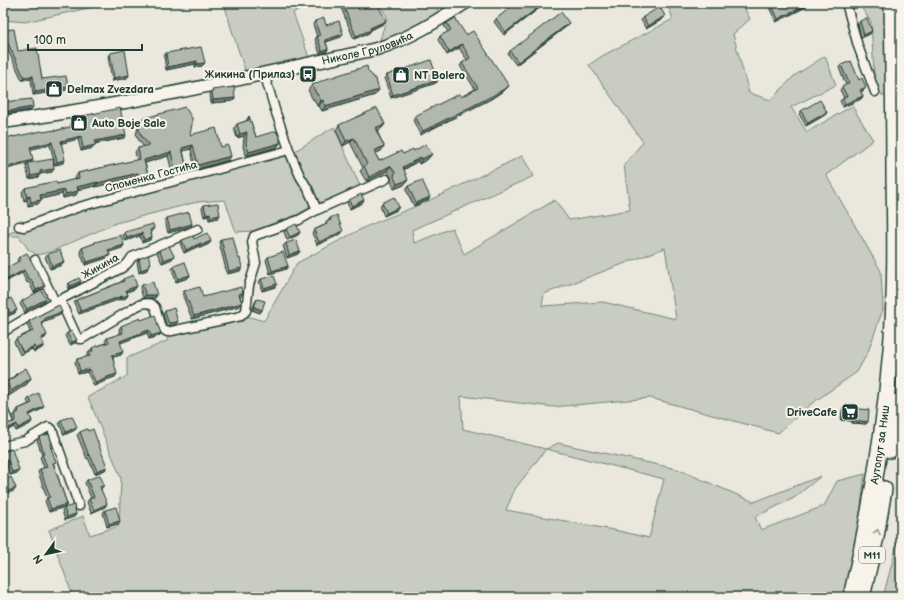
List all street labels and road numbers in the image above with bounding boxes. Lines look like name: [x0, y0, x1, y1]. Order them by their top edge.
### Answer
street label: Николе Груловића: [321, 29, 416, 68]
street label: Споменка Гостића: [104, 158, 199, 195]
street label: Жикина: [79, 251, 122, 282]
street label: Аутопут за Ниш: [868, 405, 892, 486]
road number: M11: [859, 547, 885, 563]

